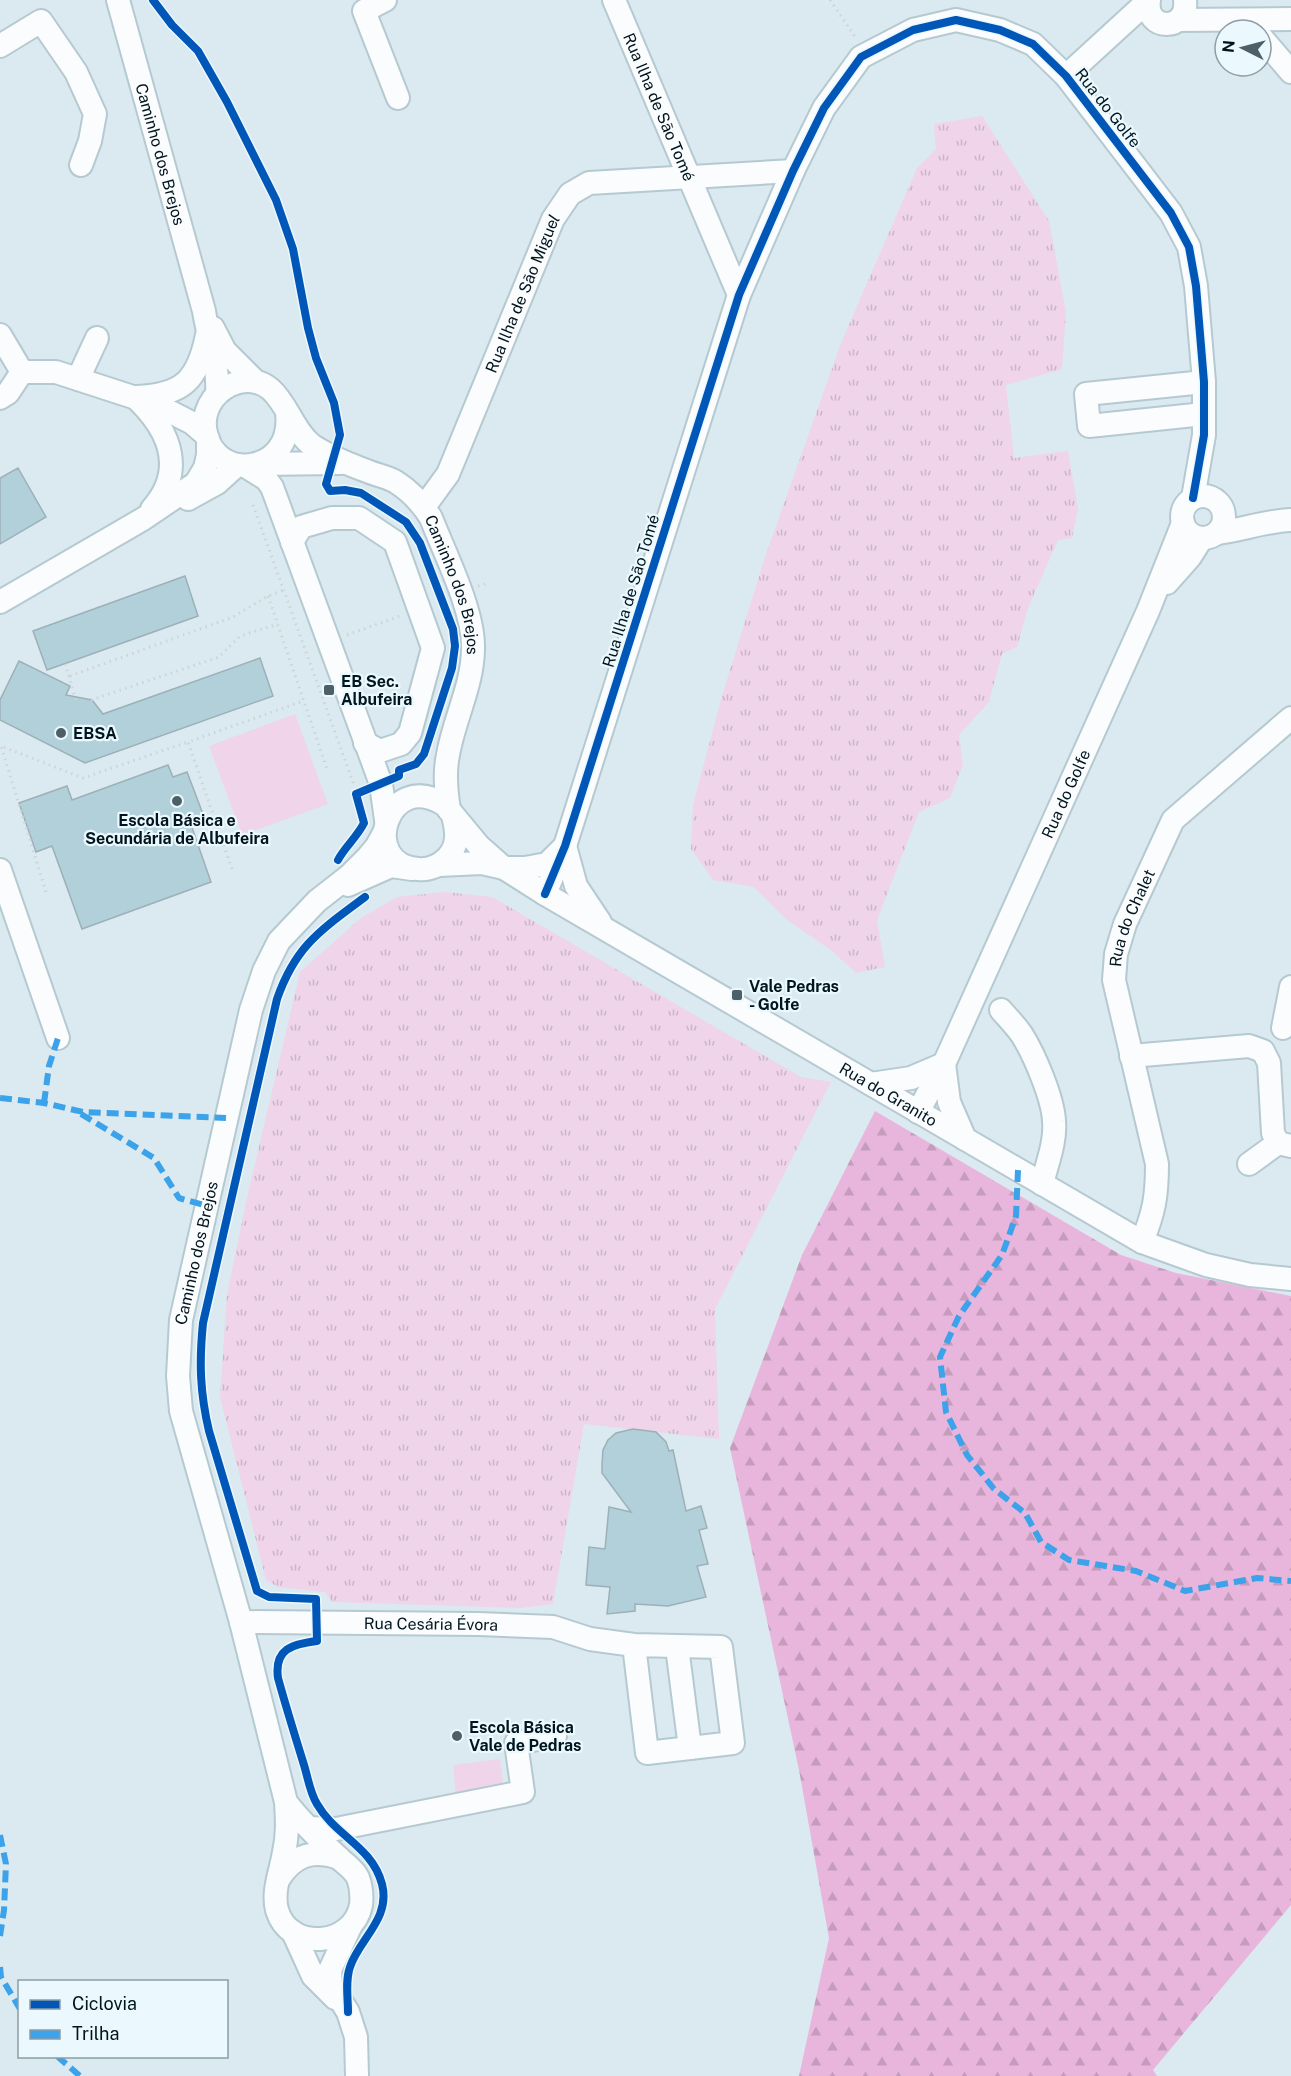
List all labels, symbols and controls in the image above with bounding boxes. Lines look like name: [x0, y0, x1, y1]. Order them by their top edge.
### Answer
north arrow: [1213, 18, 1273, 78]
street label: Rua Ilha de São Tomé: [619, 30, 699, 184]
text: N: [1218, 39, 1239, 54]
street label: Rua do Golfe: [1071, 65, 1145, 151]
street label: Caminho dos Brejos: [132, 81, 189, 227]
street label: Rua Ilha de São Miguel: [481, 210, 563, 376]
street label: Caminho dos Brejos: [421, 512, 483, 655]
street label: Rua Ilha de São Tomé: [599, 512, 663, 670]
place label: EB Sec. Albufeira: [341, 672, 412, 709]
marker: EB Sec. Albufeira: [322, 683, 336, 697]
place label: EBSA: [73, 724, 117, 743]
marker: EBSA: [54, 726, 68, 740]
street label: Rua do Golfe: [1037, 746, 1094, 841]
marker: Escola Básica e Secundária de Albufeira: [170, 794, 184, 808]
place label: Escola Básica e Secundária de Albufeira: [85, 811, 269, 848]
street label: Rua do Chalet: [1106, 866, 1158, 968]
place label: Vale Pedras - Golfe: [749, 977, 839, 1014]
marker: Vale Pedras - Golfe: [730, 988, 744, 1002]
street label: Rua do Granito: [836, 1058, 941, 1130]
street label: Caminho dos Brejos: [171, 1179, 222, 1327]
street label: Rua Cesária Évora: [364, 1613, 498, 1634]
place label: Escola Básica Vale de Pedras: [469, 1718, 581, 1755]
marker: Escola Básica Vale de Pedras: [450, 1729, 464, 1743]
legend: [18, 1980, 228, 2058]
text: Ciclovia: [72, 1993, 137, 2014]
text: Trilha: [72, 2023, 119, 2044]

